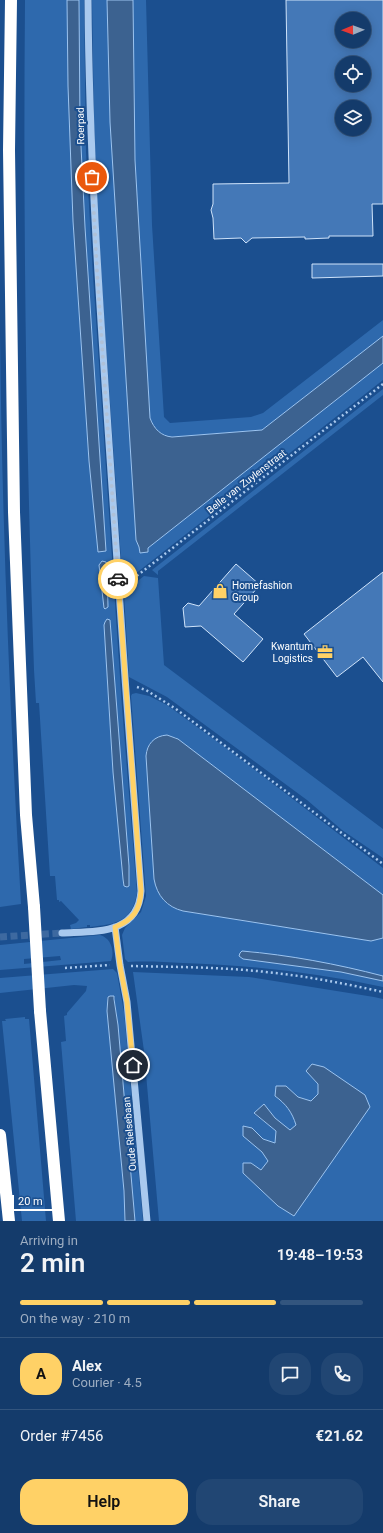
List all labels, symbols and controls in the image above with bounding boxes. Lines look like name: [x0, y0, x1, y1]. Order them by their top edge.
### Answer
north arrow: [335, 12, 371, 48]
map controls: [335, 12, 371, 136]
button: locate: [335, 56, 371, 92]
button: layers: [335, 100, 371, 136]
street label: Roerpad: [75, 107, 86, 145]
pin: [75, 160, 109, 194]
icon: bag: [81, 166, 103, 188]
street label: Belle van Zuylenstraat: [204, 447, 288, 516]
courier: [98, 559, 138, 599]
icon: car: [107, 568, 129, 590]
place label: Homefashion Group: [232, 580, 292, 603]
shop icon: Homefashion Group: [211, 582, 229, 600]
place label: Kwantum Logistics: [271, 641, 313, 664]
office icon: Kwantum Logistics: [316, 643, 334, 661]
pin: [116, 1048, 150, 1082]
icon: home: [122, 1054, 144, 1076]
street label: Oude Rielsebaan: [121, 1096, 138, 1172]
scale bar: [12, 1193, 59, 1212]
text: 20 m: [18, 1195, 43, 1208]
text: Arriving in: [20, 1233, 78, 1248]
text: 19:48–19:53: [277, 1246, 363, 1264]
text: 2 min: [20, 1248, 85, 1278]
text: On the way · 210 m: [20, 1311, 130, 1326]
button: chat: [269, 1353, 311, 1395]
button: phone: [321, 1353, 363, 1395]
text: Alex: [72, 1357, 102, 1375]
text: A: [36, 1365, 46, 1383]
text: Courier · 4.5: [72, 1375, 142, 1390]
text: Order #7456: [20, 1427, 103, 1445]
text: €21.62: [316, 1427, 363, 1445]
button: Help: [20, 1479, 188, 1525]
button: Share: [196, 1479, 363, 1525]

